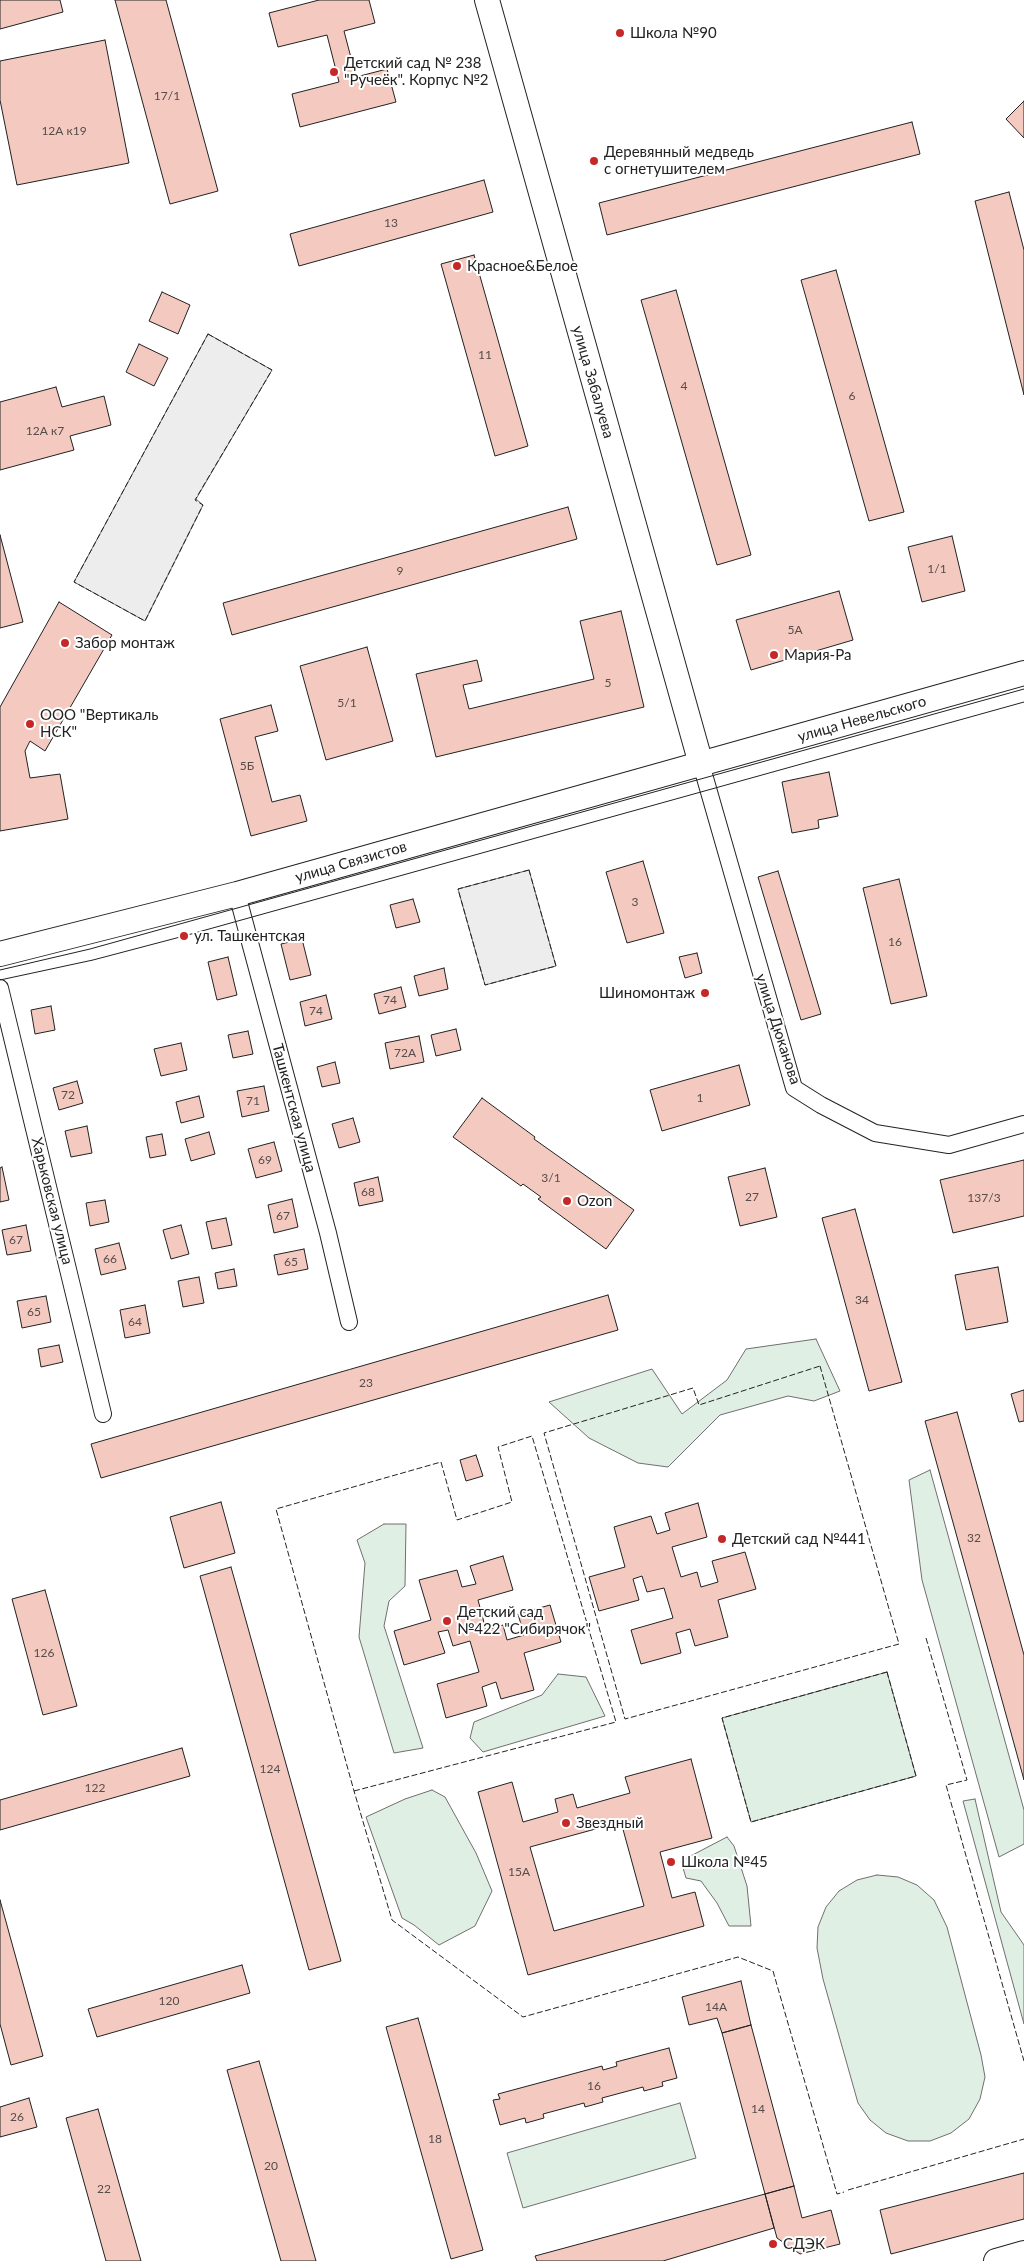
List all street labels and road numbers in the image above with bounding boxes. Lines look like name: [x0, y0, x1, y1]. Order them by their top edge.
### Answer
street label: улица Забалуева: [568, 324, 618, 440]
street label: улица Невельского: [796, 692, 928, 746]
street label: улица Связистов: [293, 837, 409, 887]
street label: улица Дюканова: [752, 971, 804, 1087]
street label: Ташкентская улица: [268, 1042, 320, 1174]
street label: Харьковская улица: [27, 1135, 77, 1267]

